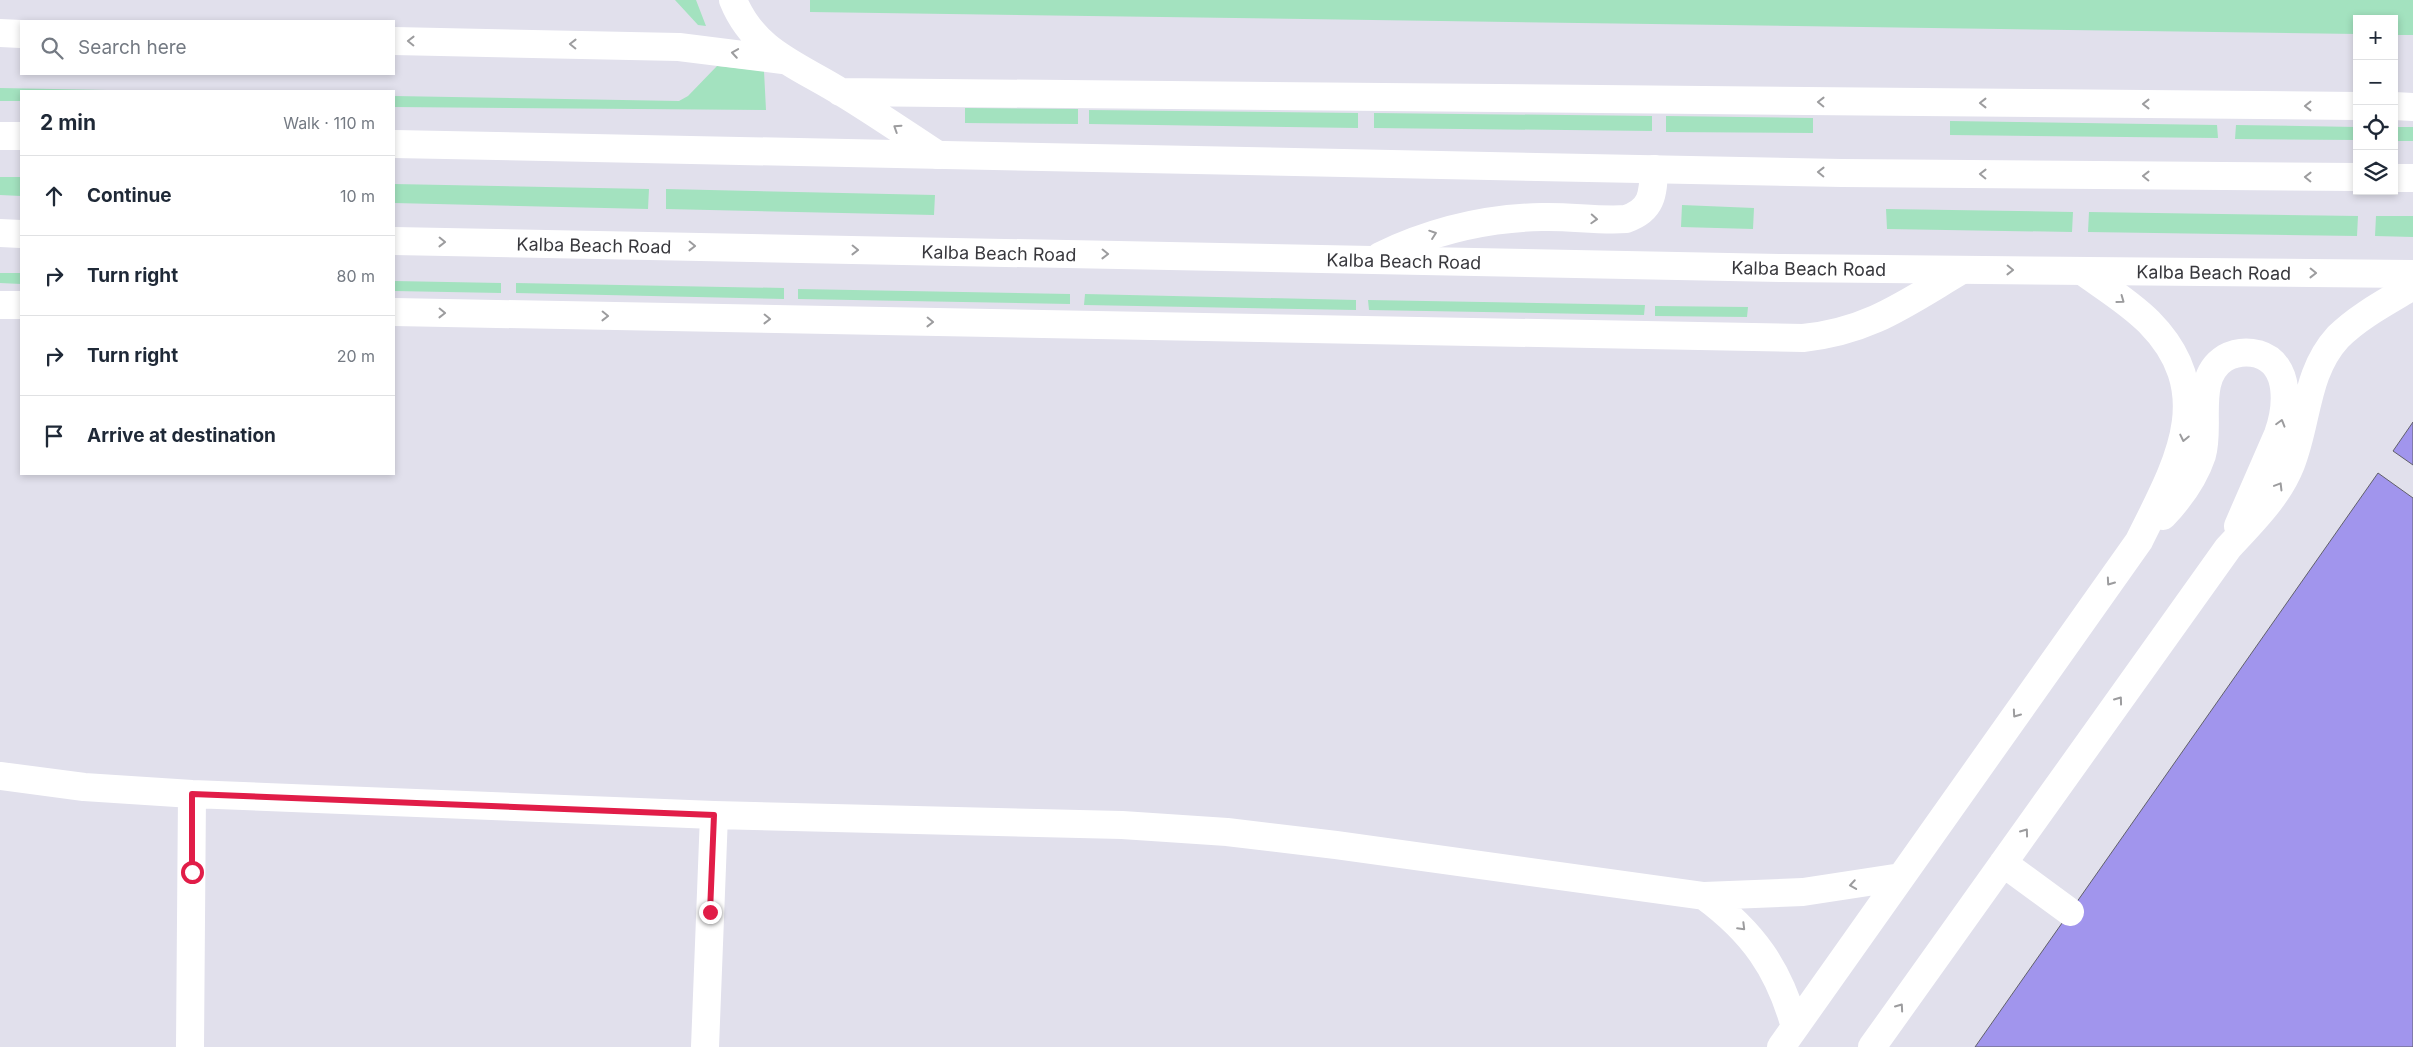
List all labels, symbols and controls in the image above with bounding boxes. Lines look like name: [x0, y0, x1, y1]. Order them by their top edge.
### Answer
map controls: [2353, 15, 2398, 195]
button: +: [2353, 15, 2398, 60]
search box: [20, 20, 395, 75]
icon: search: [38, 34, 66, 62]
text: Search here: [78, 36, 187, 59]
one-way arrow: [406, 36, 414, 46]
one-way arrow: [569, 39, 576, 49]
one-way arrow: [731, 48, 739, 59]
button: −: [2353, 60, 2398, 105]
one-way arrow: [1816, 97, 1824, 107]
one-way arrow: [1979, 98, 1986, 108]
one-way arrow: [2141, 99, 2149, 110]
one-way arrow: [2304, 101, 2312, 111]
button: locate: [2353, 105, 2398, 150]
text: 2 min: [40, 110, 96, 135]
text: Walk · 110 m: [283, 113, 375, 133]
one-way arrow: [893, 125, 902, 135]
button: layers: [2353, 150, 2398, 195]
one-way arrow: [1816, 167, 1824, 178]
one-way arrow: [1979, 169, 1986, 179]
one-way arrow: [2141, 170, 2149, 181]
one-way arrow: [2304, 172, 2312, 182]
icon: ahead: [40, 182, 68, 210]
text: Continue: [87, 184, 172, 207]
text: 10 m: [340, 186, 375, 206]
one-way arrow: [1590, 214, 1598, 225]
one-way arrow: [1428, 230, 1437, 240]
street label: Kalba Beach Road: [516, 233, 672, 257]
one-way arrow: [439, 237, 447, 247]
one-way arrow: [689, 241, 697, 252]
street label: Kalba Beach Road: [921, 241, 1077, 265]
one-way arrow: [851, 244, 859, 255]
one-way arrow: [1101, 249, 1109, 260]
street label: Kalba Beach Road: [1326, 249, 1481, 273]
street label: Kalba Beach Road: [1731, 257, 1886, 279]
street label: Kalba Beach Road: [2136, 261, 2291, 283]
icon: right: [40, 262, 68, 290]
text: Turn right: [87, 264, 178, 287]
one-way arrow: [2007, 265, 2015, 275]
text: 80 m: [336, 266, 375, 286]
one-way arrow: [2310, 268, 2317, 278]
one-way arrow: [2115, 294, 2124, 302]
one-way arrow: [439, 308, 447, 318]
one-way arrow: [602, 311, 609, 321]
one-way arrow: [764, 314, 772, 324]
one-way arrow: [926, 317, 934, 327]
icon: right: [40, 342, 68, 370]
text: Turn right: [87, 344, 178, 367]
text: 20 m: [337, 346, 375, 366]
one-way arrow: [2276, 419, 2286, 428]
icon: arrive: [40, 422, 68, 450]
text: Arrive at destination: [87, 424, 276, 447]
one-way arrow: [2179, 433, 2190, 442]
one-way arrow: [2272, 482, 2282, 491]
one-way arrow: [2107, 576, 2116, 586]
one-way arrow: [2113, 696, 2122, 706]
one-way arrow: [2013, 708, 2022, 718]
one-way arrow: [2019, 828, 2028, 838]
route start: [181, 861, 204, 884]
one-way arrow: [1849, 880, 1857, 890]
route end: [699, 901, 722, 924]
one-way arrow: [1736, 921, 1745, 930]
one-way arrow: [1894, 1003, 1903, 1013]

